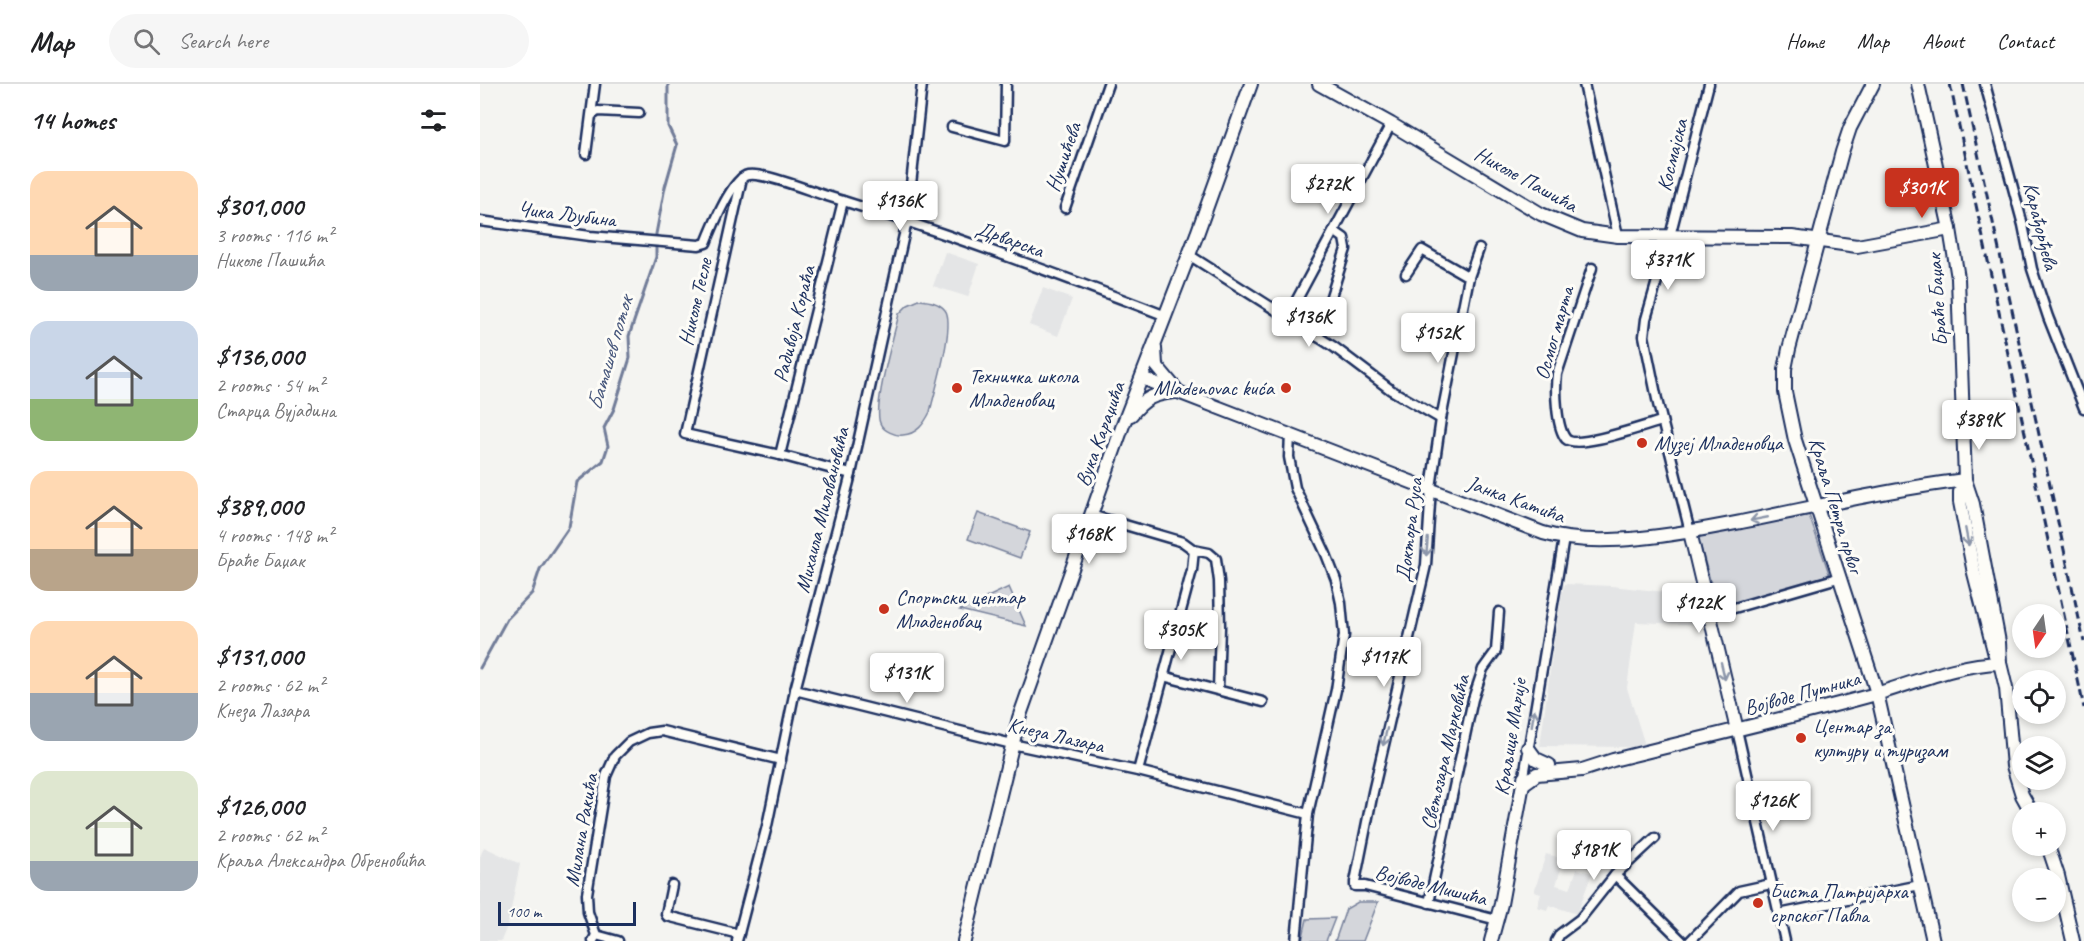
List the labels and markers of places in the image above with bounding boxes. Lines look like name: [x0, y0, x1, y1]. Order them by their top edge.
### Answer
pin: $272K: [1286, 164, 1370, 215]
pin: $301K: [1880, 168, 1964, 219]
pin: $136K: [858, 181, 942, 232]
pin: $371K: [1626, 240, 1710, 291]
pin: $136K: [1267, 297, 1351, 348]
pin: $152K: [1396, 313, 1480, 364]
place label: Техничка школа Младеновац: [969, 363, 1080, 413]
place label: Mladenovac kuća: [1154, 375, 1276, 401]
marker: Техничка школа Младеновац: [950, 381, 964, 395]
marker: Mladenovac kuća: [1279, 381, 1293, 395]
pin: $389K: [1937, 400, 2021, 451]
place label: Музеј Младеновца: [1654, 430, 1785, 457]
marker: Музеј Младеновца: [1635, 436, 1649, 450]
pin: $168K: [1047, 514, 1131, 565]
pin: $122K: [1657, 583, 1741, 634]
place label: Спортски центар Младеновац: [896, 584, 1027, 634]
marker: Спортски центар Младеновац: [877, 602, 891, 616]
pin: $305K: [1139, 610, 1223, 661]
pin: $117K: [1342, 637, 1426, 688]
pin: $131K: [865, 653, 949, 704]
place label: Центар за културу и туризам: [1813, 713, 1949, 764]
marker: Центар за културу и туризам: [1794, 731, 1808, 745]
pin: $126K: [1731, 781, 1815, 832]
pin: $181K: [1552, 830, 1636, 881]
place label: Биста Патријарха српског Павла: [1770, 878, 1909, 928]
marker: Биста Патријарха српског Павла: [1751, 896, 1765, 910]

